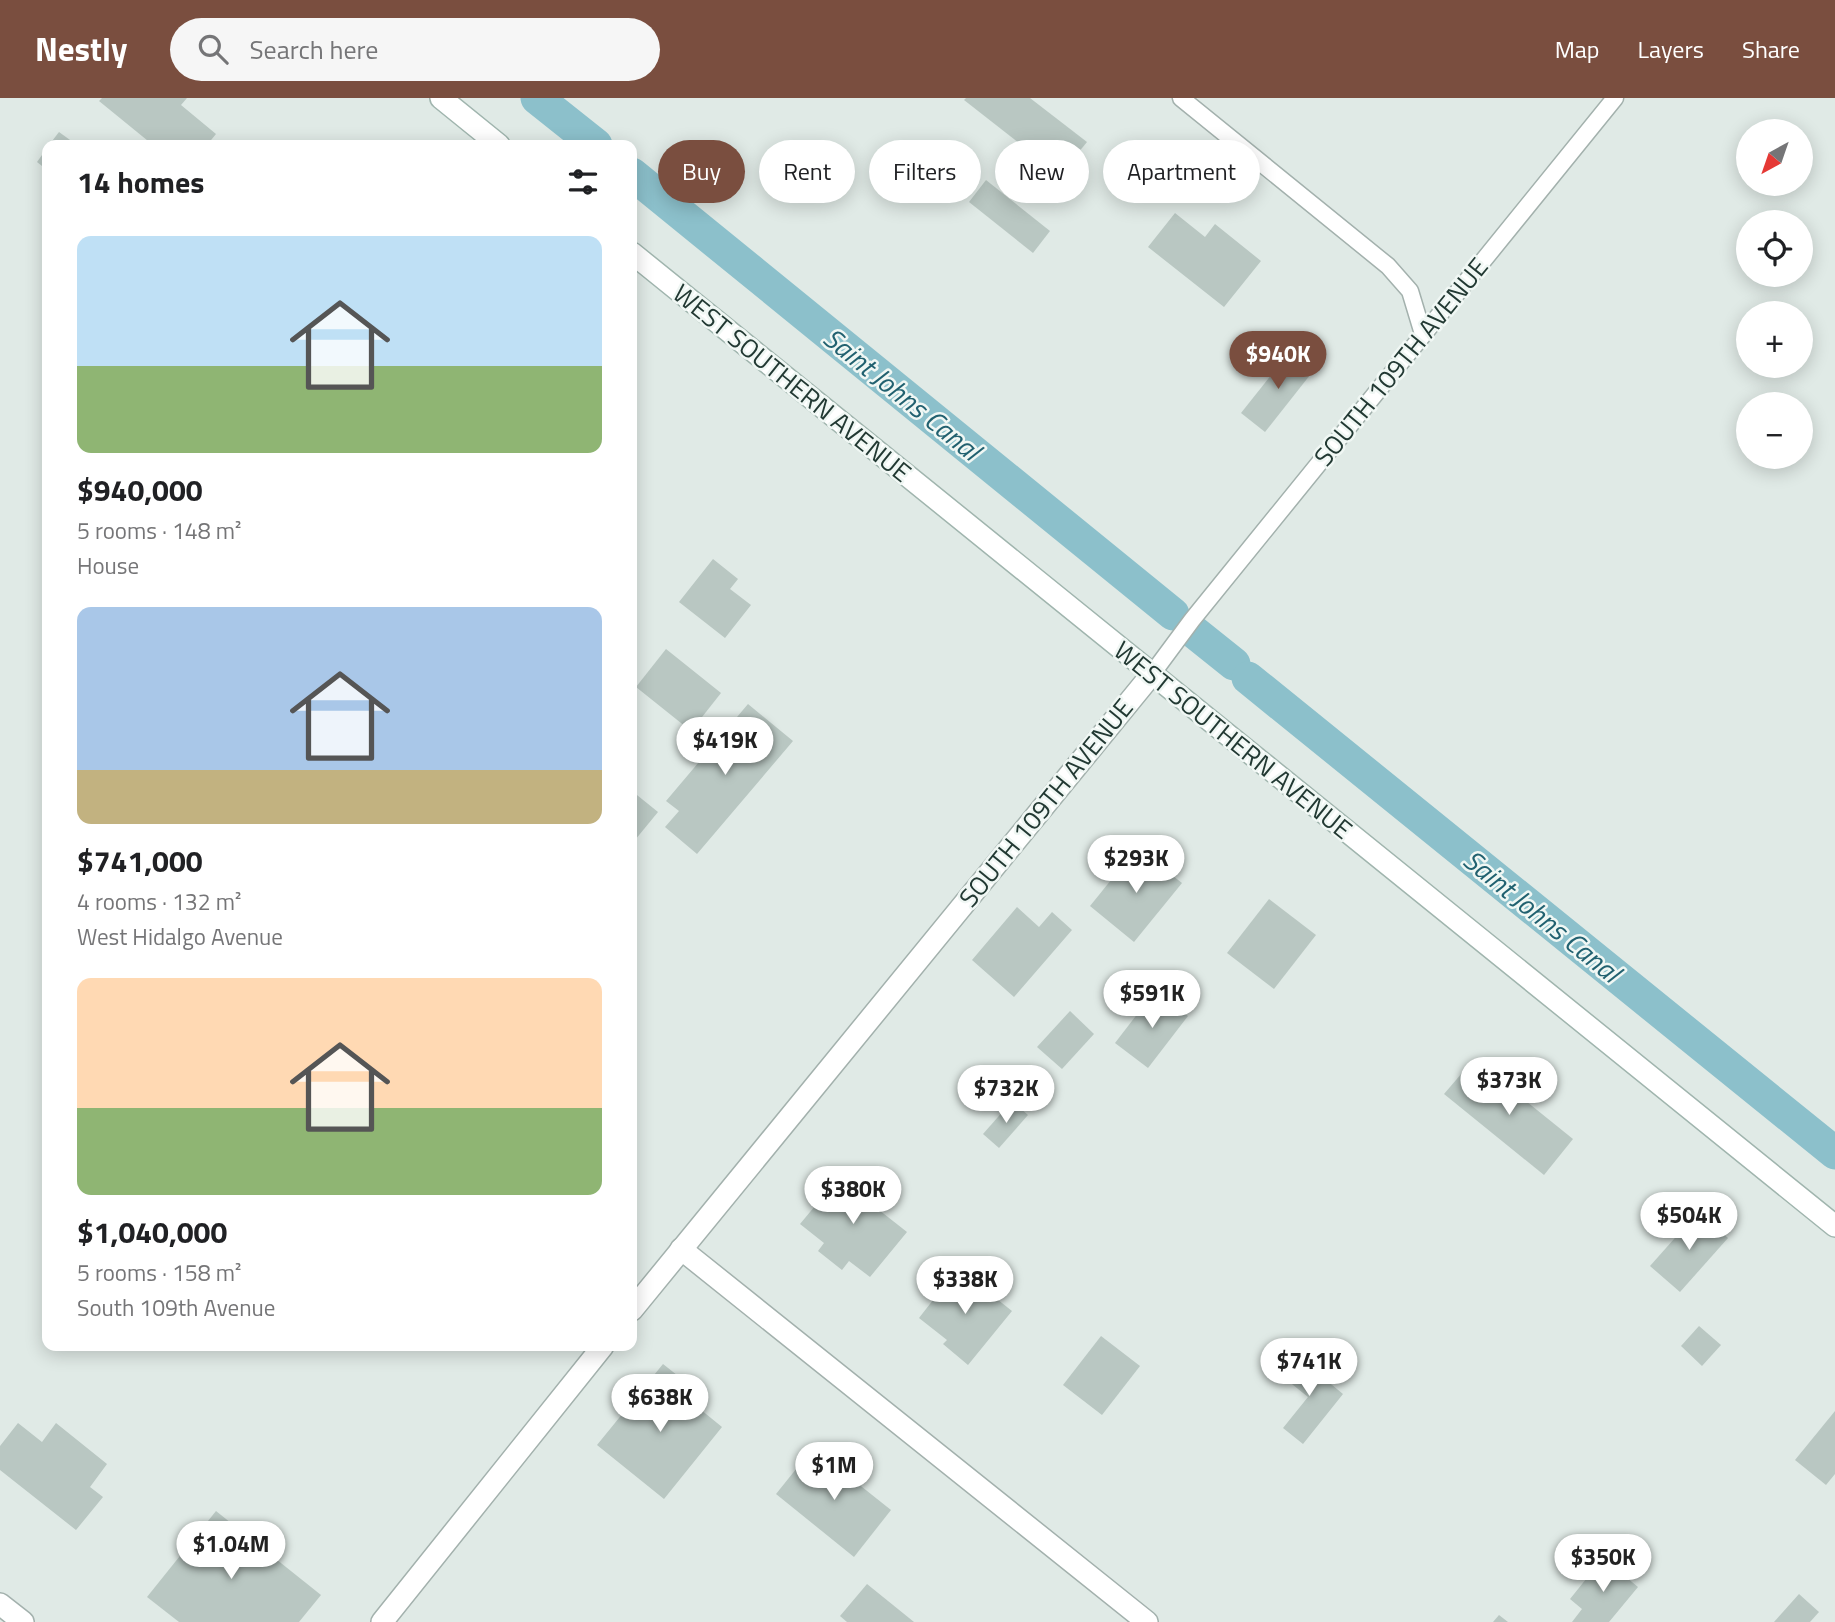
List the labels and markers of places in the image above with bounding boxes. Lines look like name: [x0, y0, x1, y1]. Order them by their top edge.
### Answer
pin: $940K: [1229, 331, 1327, 391]
pin: $419K: [676, 718, 774, 777]
pin: $293K: [1087, 836, 1185, 895]
pin: $591K: [1103, 970, 1201, 1030]
pin: $373K: [1460, 1058, 1558, 1117]
pin: $732K: [957, 1066, 1055, 1125]
pin: $380K: [804, 1166, 902, 1226]
pin: $504K: [1640, 1192, 1738, 1252]
pin: $338K: [916, 1256, 1014, 1316]
pin: $741K: [1260, 1338, 1358, 1398]
pin: $638K: [611, 1374, 709, 1434]
pin: $1M: [800, 1442, 868, 1502]
pin: $1.04M: [174, 1522, 288, 1581]
pin: $350K: [1554, 1534, 1652, 1594]

